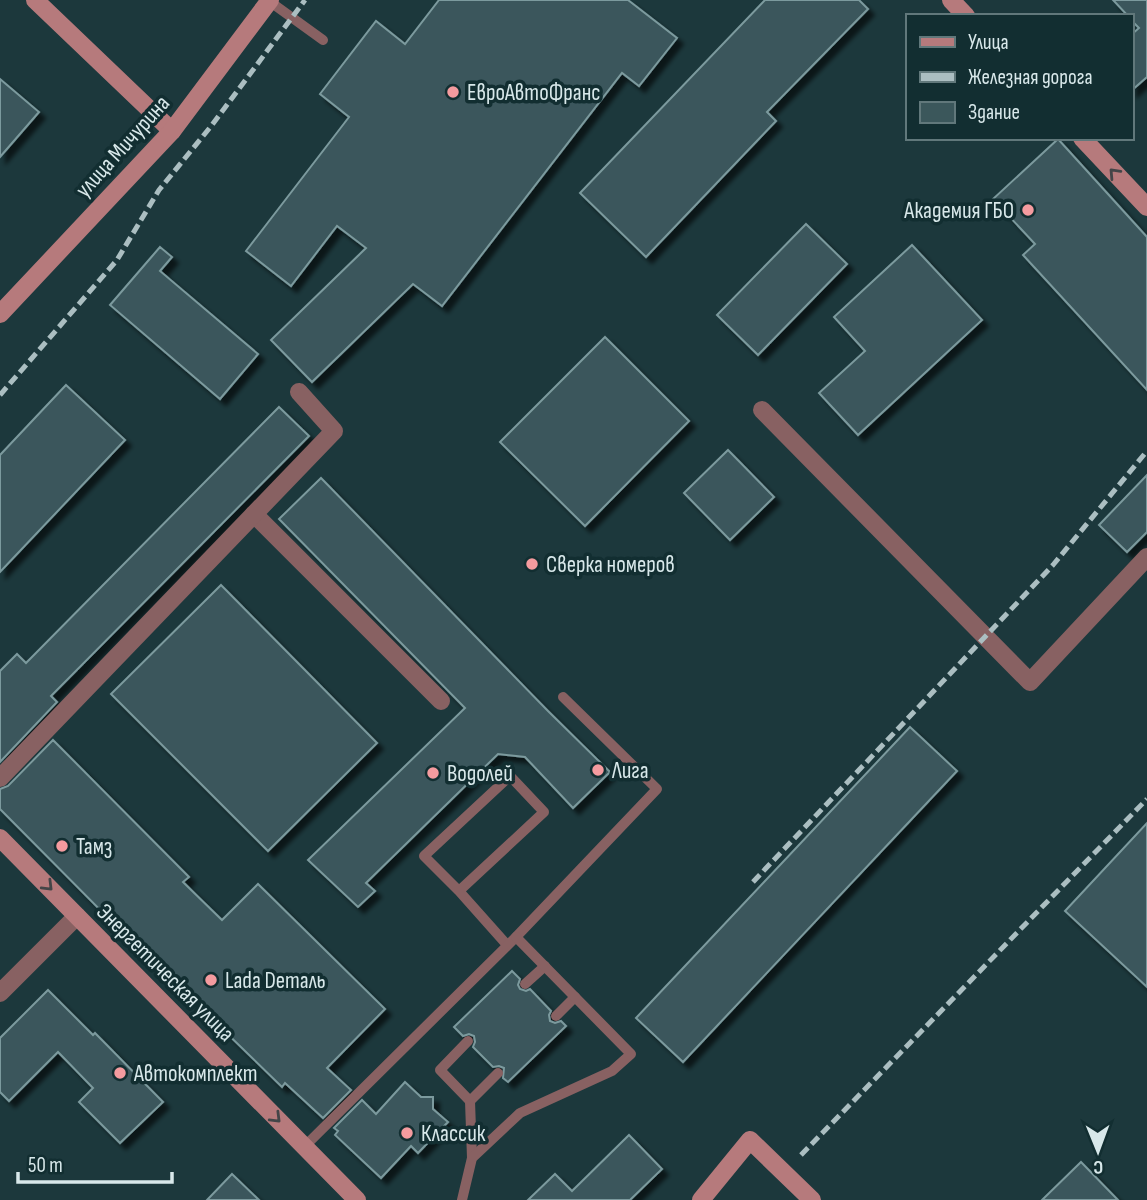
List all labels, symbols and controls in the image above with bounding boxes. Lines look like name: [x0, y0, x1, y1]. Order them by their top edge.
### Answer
legend: [906, 14, 1133, 140]
text: Улица: [968, 30, 1009, 55]
text: Железная дорога: [968, 65, 1093, 90]
place label: ЕвроАвтоФранс: [467, 79, 600, 107]
marker: ЕвроАвтоФранс: [445, 84, 461, 100]
street label: улица Мичурина: [70, 90, 176, 203]
text: Здание: [968, 100, 1020, 125]
one-way arrow: [1110, 168, 1123, 181]
place label: Академия ГБО: [903, 197, 1014, 225]
marker: Академия ГБО: [1020, 202, 1036, 218]
place label: Сверка номеров: [546, 551, 675, 579]
marker: Сверка номеров: [524, 556, 540, 572]
place label: Лига: [611, 757, 649, 785]
place label: Водолей: [447, 760, 513, 788]
marker: Лига: [590, 762, 606, 778]
marker: Водолей: [425, 765, 441, 781]
place label: Тамз: [76, 833, 112, 861]
marker: Тамз: [54, 838, 70, 854]
one-way arrow: [39, 878, 52, 891]
street label: Энергетическая улица: [90, 898, 240, 1048]
place label: Lada Dеталь: [225, 967, 326, 995]
marker: Lada Dеталь: [203, 972, 219, 988]
place label: Автокомплект: [133, 1060, 257, 1088]
marker: Автокомплект: [112, 1065, 128, 1081]
one-way arrow: [268, 1110, 281, 1123]
north arrow: [1063, 1116, 1133, 1186]
place label: Классик: [421, 1120, 486, 1148]
marker: Классик: [399, 1125, 415, 1141]
scale bar: [18, 1140, 172, 1184]
text: 50 m: [28, 1153, 63, 1178]
text: С: [1093, 1155, 1103, 1178]

